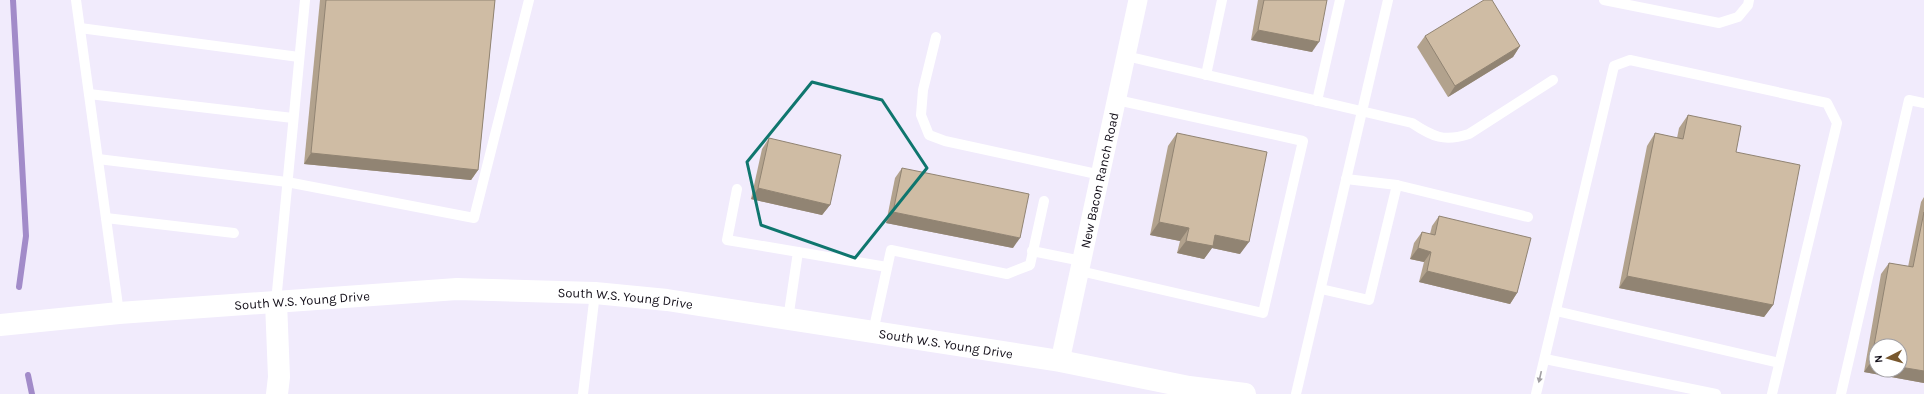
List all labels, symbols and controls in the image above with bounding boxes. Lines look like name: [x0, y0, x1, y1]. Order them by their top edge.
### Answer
street label: New Bacon Ranch Road: [1077, 111, 1121, 250]
street label: South W.S. Young Drive: [557, 284, 694, 311]
street label: South W.S. Young Drive: [234, 288, 371, 312]
street label: South W.S. Young Drive: [878, 325, 1014, 361]
north arrow: [1868, 338, 1908, 378]
text: N: [1872, 354, 1885, 364]
one-way arrow: [1537, 370, 1543, 383]

